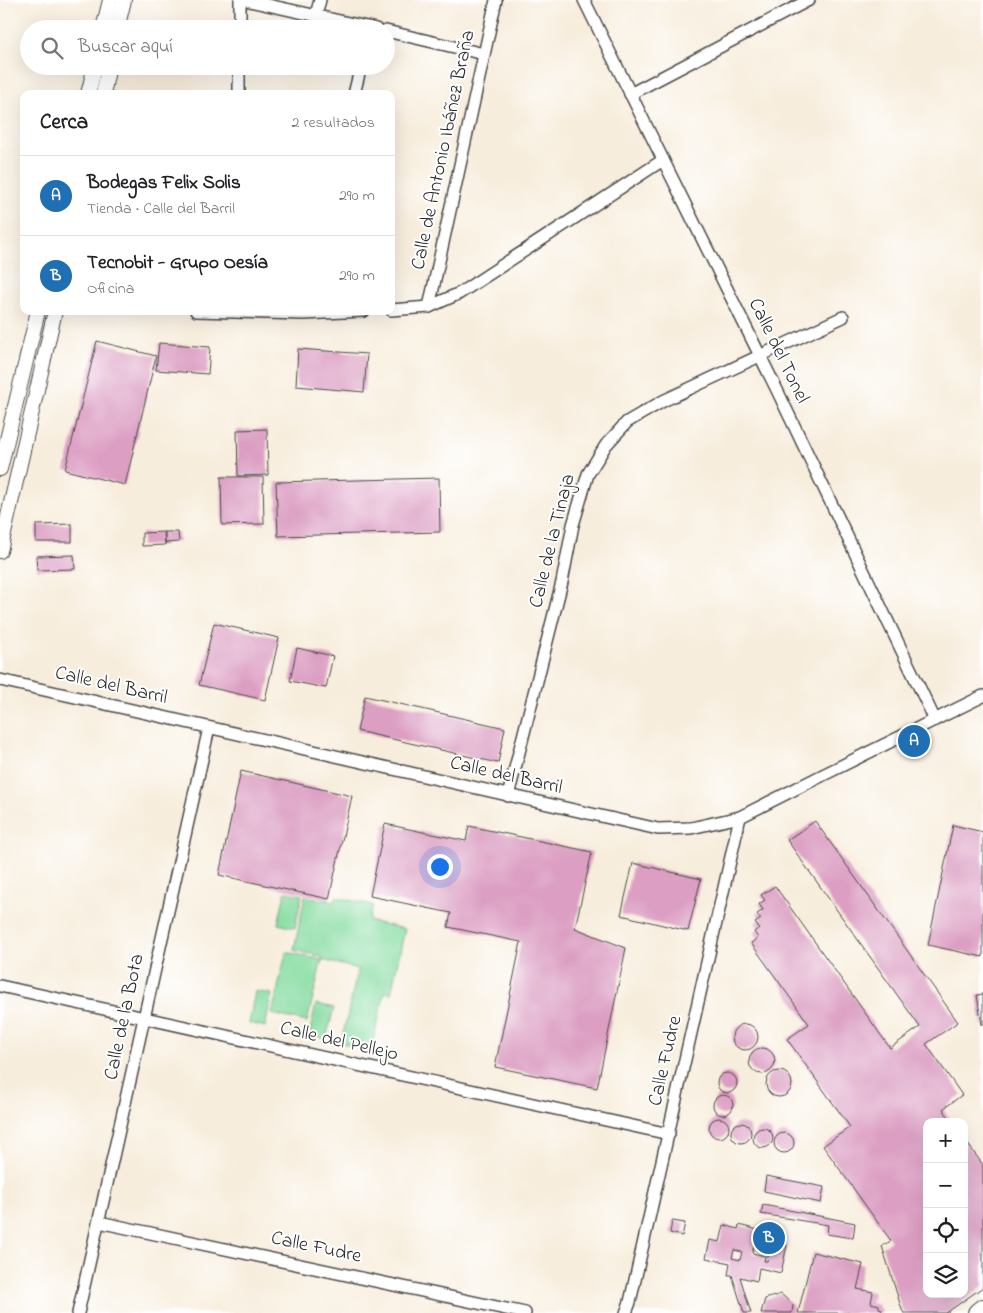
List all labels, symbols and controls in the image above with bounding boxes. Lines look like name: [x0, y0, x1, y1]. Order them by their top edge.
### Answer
search box: [20, 20, 395, 75]
street label: Calle de Antonio Ibáñez Braña: [404, 27, 484, 273]
icon: search: [38, 34, 66, 62]
text: Buscar aquí: [78, 34, 173, 61]
text: Cerca: [40, 108, 88, 138]
text: 2 resultados: [292, 111, 375, 135]
text: Bodegas Felix Solis: [87, 170, 241, 197]
text: A: [51, 184, 61, 208]
text: 290 m: [339, 184, 375, 208]
text: Tienda · Calle del Barril: [87, 197, 235, 221]
text: Tecnobit - Grupo Oesía: [87, 250, 268, 277]
text: B: [51, 264, 61, 288]
text: 290 m: [339, 264, 375, 288]
text: Oficina: [87, 277, 134, 301]
street label: Calle del Tonel: [740, 293, 816, 409]
street label: Calle de la Tinaja: [522, 471, 584, 611]
street label: Calle del Barril: [52, 659, 170, 713]
pin: A: [898, 722, 930, 760]
street label: Calle del Barril: [447, 749, 565, 803]
your location: [427, 854, 453, 880]
street label: Calle de la Bota: [97, 951, 153, 1083]
street label: Calle Fudre: [642, 1013, 690, 1109]
street label: Calle del Pellejo: [277, 1014, 401, 1070]
map controls: [923, 1118, 968, 1298]
button: +: [923, 1118, 968, 1163]
button: −: [923, 1163, 968, 1208]
button: locate: [923, 1208, 968, 1253]
pin: B: [753, 1219, 785, 1257]
street label: Calle Fudre: [268, 1224, 364, 1272]
button: layers: [923, 1253, 968, 1298]

